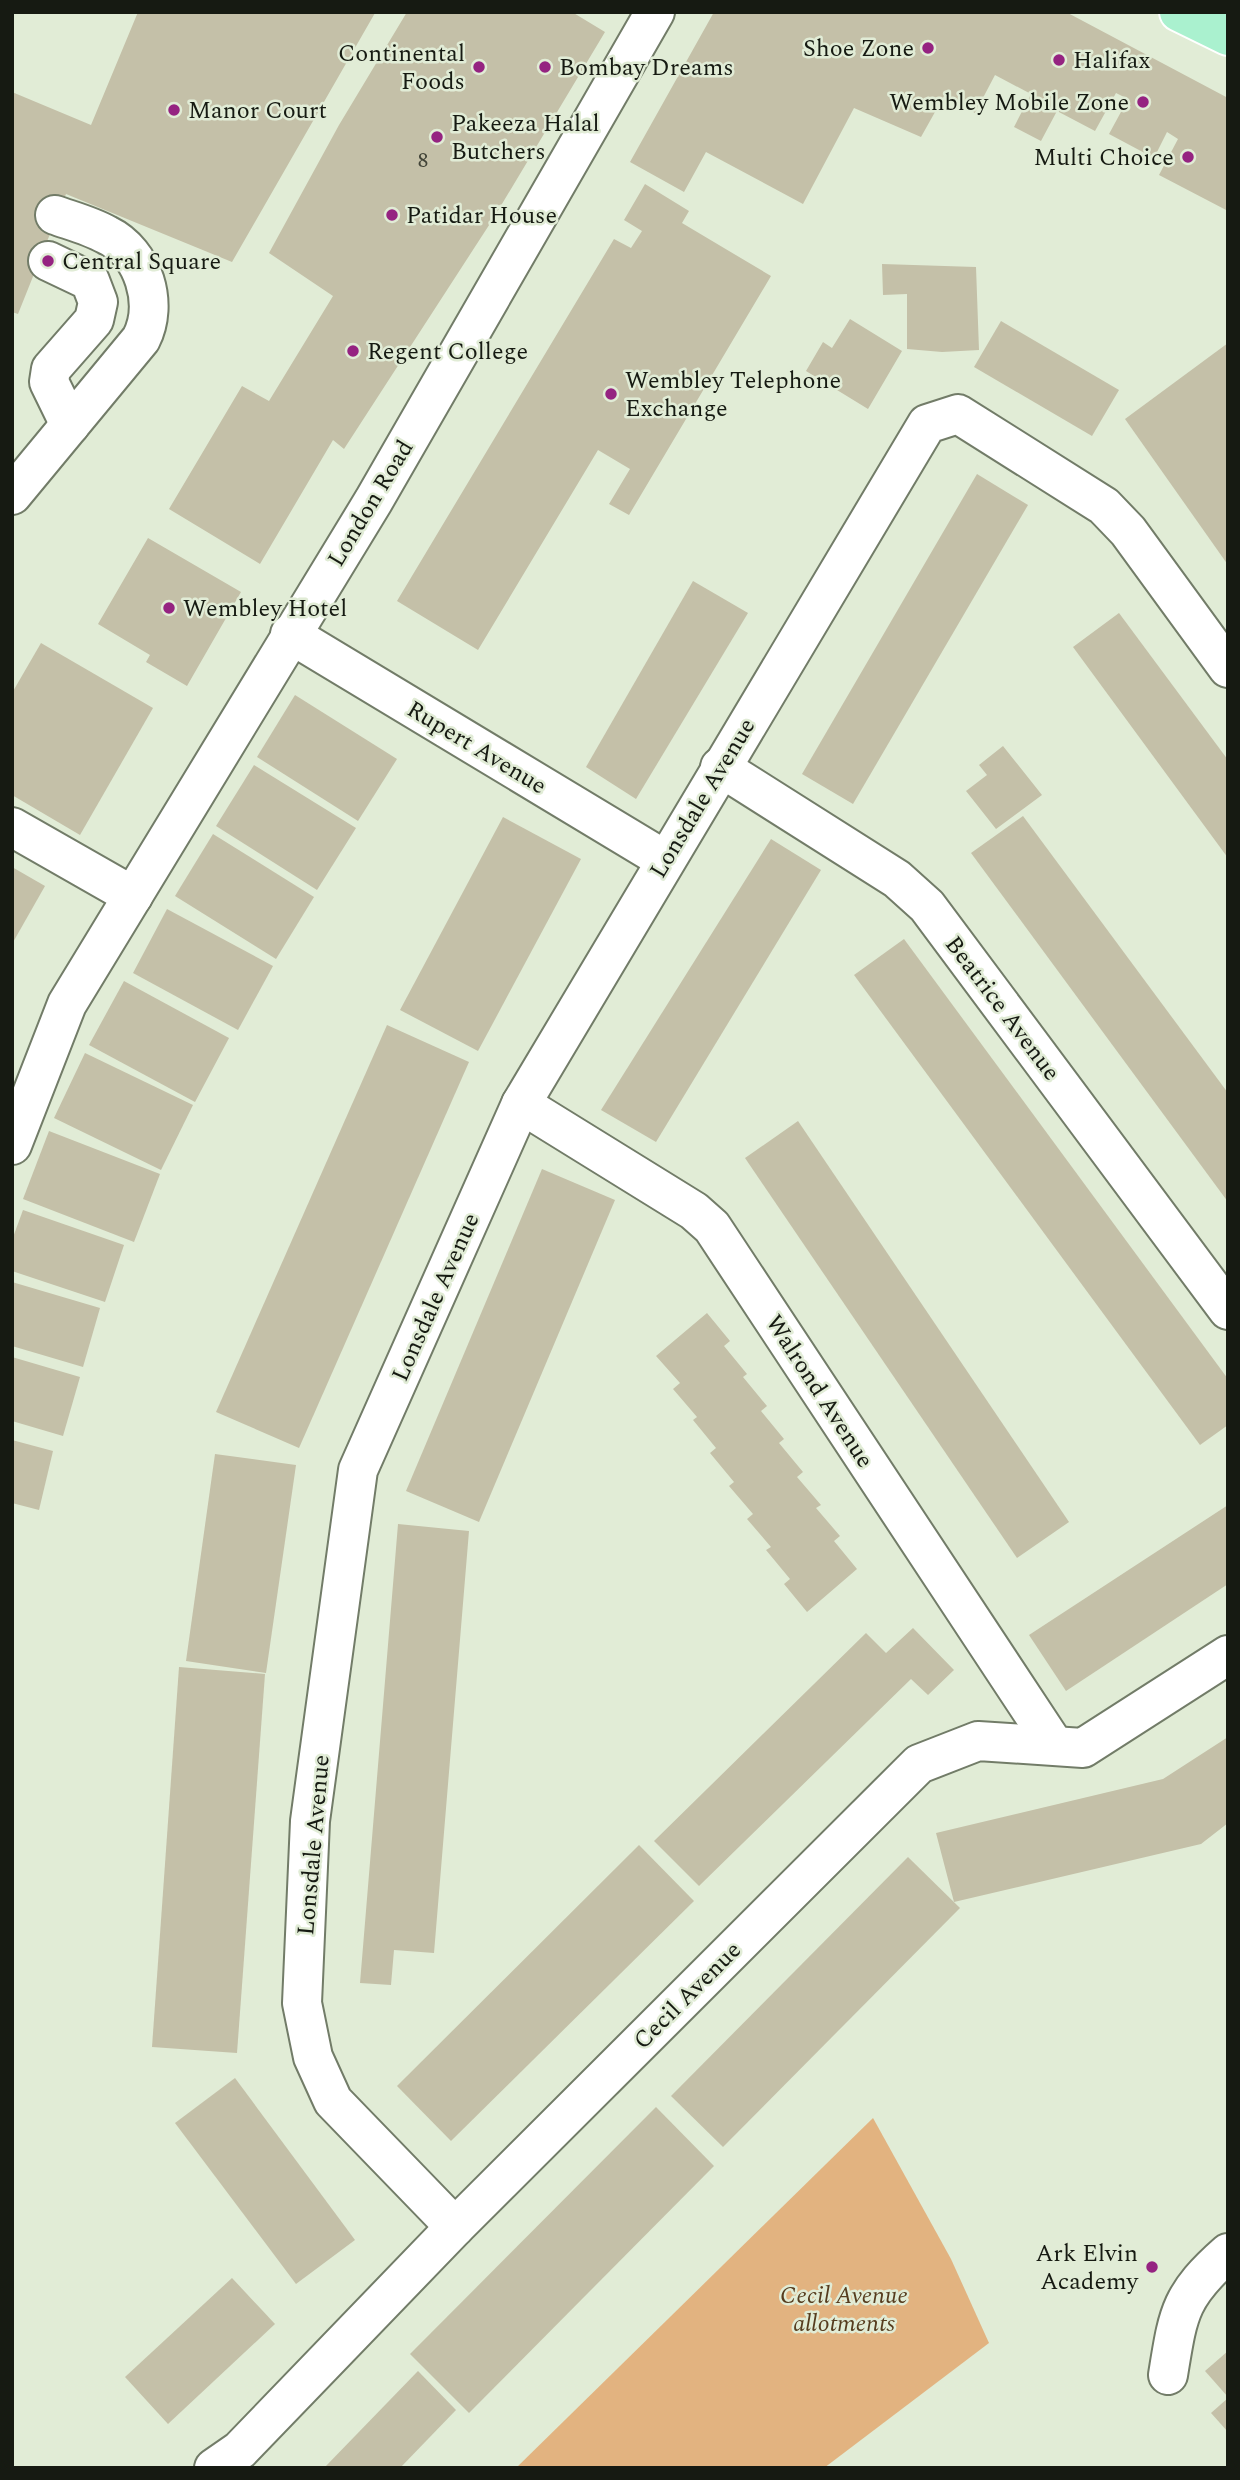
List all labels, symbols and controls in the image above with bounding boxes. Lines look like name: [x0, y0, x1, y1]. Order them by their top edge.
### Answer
place label: Shoe Zone: [803, 31, 914, 67]
place label: Continental Foods: [338, 36, 465, 100]
marker: Shoe Zone: [920, 40, 936, 56]
place label: Halifax: [1073, 43, 1150, 79]
place label: Bombay Dreams: [559, 50, 734, 86]
marker: Halifax: [1051, 52, 1067, 68]
marker: Continental Foods: [471, 59, 487, 75]
marker: Bombay Dreams: [537, 59, 553, 75]
place label: Wembley Mobile Zone: [889, 85, 1129, 121]
place label: Manor Court: [188, 93, 327, 129]
marker: Wembley Mobile Zone: [1135, 94, 1151, 110]
marker: Manor Court: [166, 102, 182, 118]
place label: Pakeeza Halal Butchers: [451, 106, 600, 170]
marker: Pakeeza Halal Butchers: [429, 129, 445, 145]
place label: Multi Choice: [1033, 140, 1174, 176]
house number: 8: [418, 145, 428, 177]
marker: Multi Choice: [1180, 149, 1196, 165]
place label: Patidar House: [406, 198, 557, 234]
marker: Patidar House: [384, 207, 400, 223]
place label: Central Square: [62, 244, 221, 280]
marker: Central Square: [40, 253, 56, 269]
place label: Regent College: [367, 334, 528, 370]
marker: Regent College: [345, 343, 361, 359]
place label: Wembley Telephone Exchange: [625, 363, 841, 427]
marker: Wembley Telephone Exchange: [603, 386, 619, 402]
street label: London Road: [319, 433, 423, 574]
place label: Wembley Hotel: [183, 591, 347, 627]
marker: Wembley Hotel: [161, 600, 177, 616]
street label: Rupert Avenue: [400, 692, 553, 804]
street label: Lonsdale Avenue: [641, 711, 765, 886]
street label: Beatrice Avenue: [936, 928, 1069, 1089]
street label: Lonsdale Avenue: [383, 1207, 489, 1388]
street label: Walrond Avenue: [756, 1308, 882, 1476]
street label: Lonsdale Avenue: [288, 1753, 340, 1937]
street label: Cecil Avenue: [625, 1933, 750, 2058]
place label: Ark Elvin Academy: [1035, 2236, 1139, 2300]
marker: Ark Elvin Academy: [1144, 2259, 1160, 2275]
park label: Cecil Avenue allotments: [780, 2278, 908, 2342]

